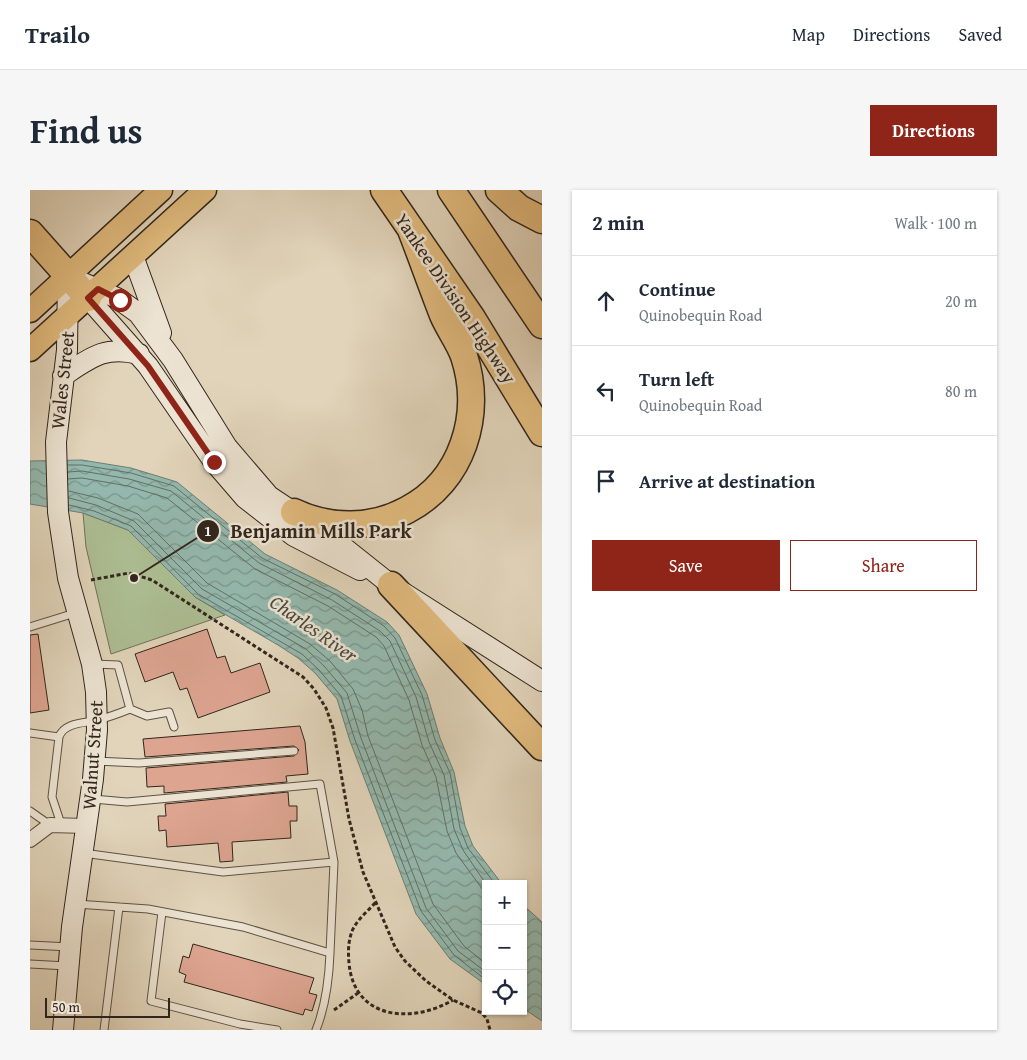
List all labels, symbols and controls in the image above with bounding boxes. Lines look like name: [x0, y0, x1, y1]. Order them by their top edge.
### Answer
text: Trailo: [25, 17, 90, 52]
text: Map: [792, 21, 825, 48]
text: Directions: [853, 21, 930, 48]
text: Saved: [958, 21, 1002, 48]
text: Find us: [30, 105, 143, 156]
button: Directions: [870, 105, 997, 156]
street label: Yankee Division Highway: [388, 207, 524, 389]
text: 2 min: [592, 207, 644, 238]
text: Walk · 100 m: [894, 211, 977, 235]
text: Continue: [639, 275, 716, 303]
icon: ahead: [592, 287, 620, 315]
route start: [109, 289, 132, 312]
text: 20 m: [945, 289, 977, 313]
text: Quinobequin Road: [639, 303, 762, 327]
street label: Wales Street: [43, 329, 81, 430]
text: Turn left: [639, 365, 714, 393]
icon: left: [592, 377, 620, 405]
text: 80 m: [945, 379, 977, 403]
text: Quinobequin Road: [639, 393, 762, 417]
route end: [203, 451, 226, 474]
icon: arrive: [592, 467, 620, 495]
text: Arrive at destination: [639, 467, 815, 495]
callout: Benjamin Mills Park: [195, 514, 421, 549]
text: Benjamin Mills Park: [230, 516, 412, 545]
text: 1: [204, 520, 212, 541]
button: Save: [592, 540, 780, 591]
button: Share: [790, 540, 977, 591]
water label: Charles River: [264, 587, 364, 669]
street label: Walnut Street: [74, 699, 110, 811]
map controls: [482, 880, 527, 1015]
button: +: [482, 880, 527, 925]
button: −: [482, 925, 527, 970]
button: locate: [482, 970, 527, 1015]
scale bar: [45, 995, 170, 1018]
text: 50 m: [52, 997, 80, 1017]

